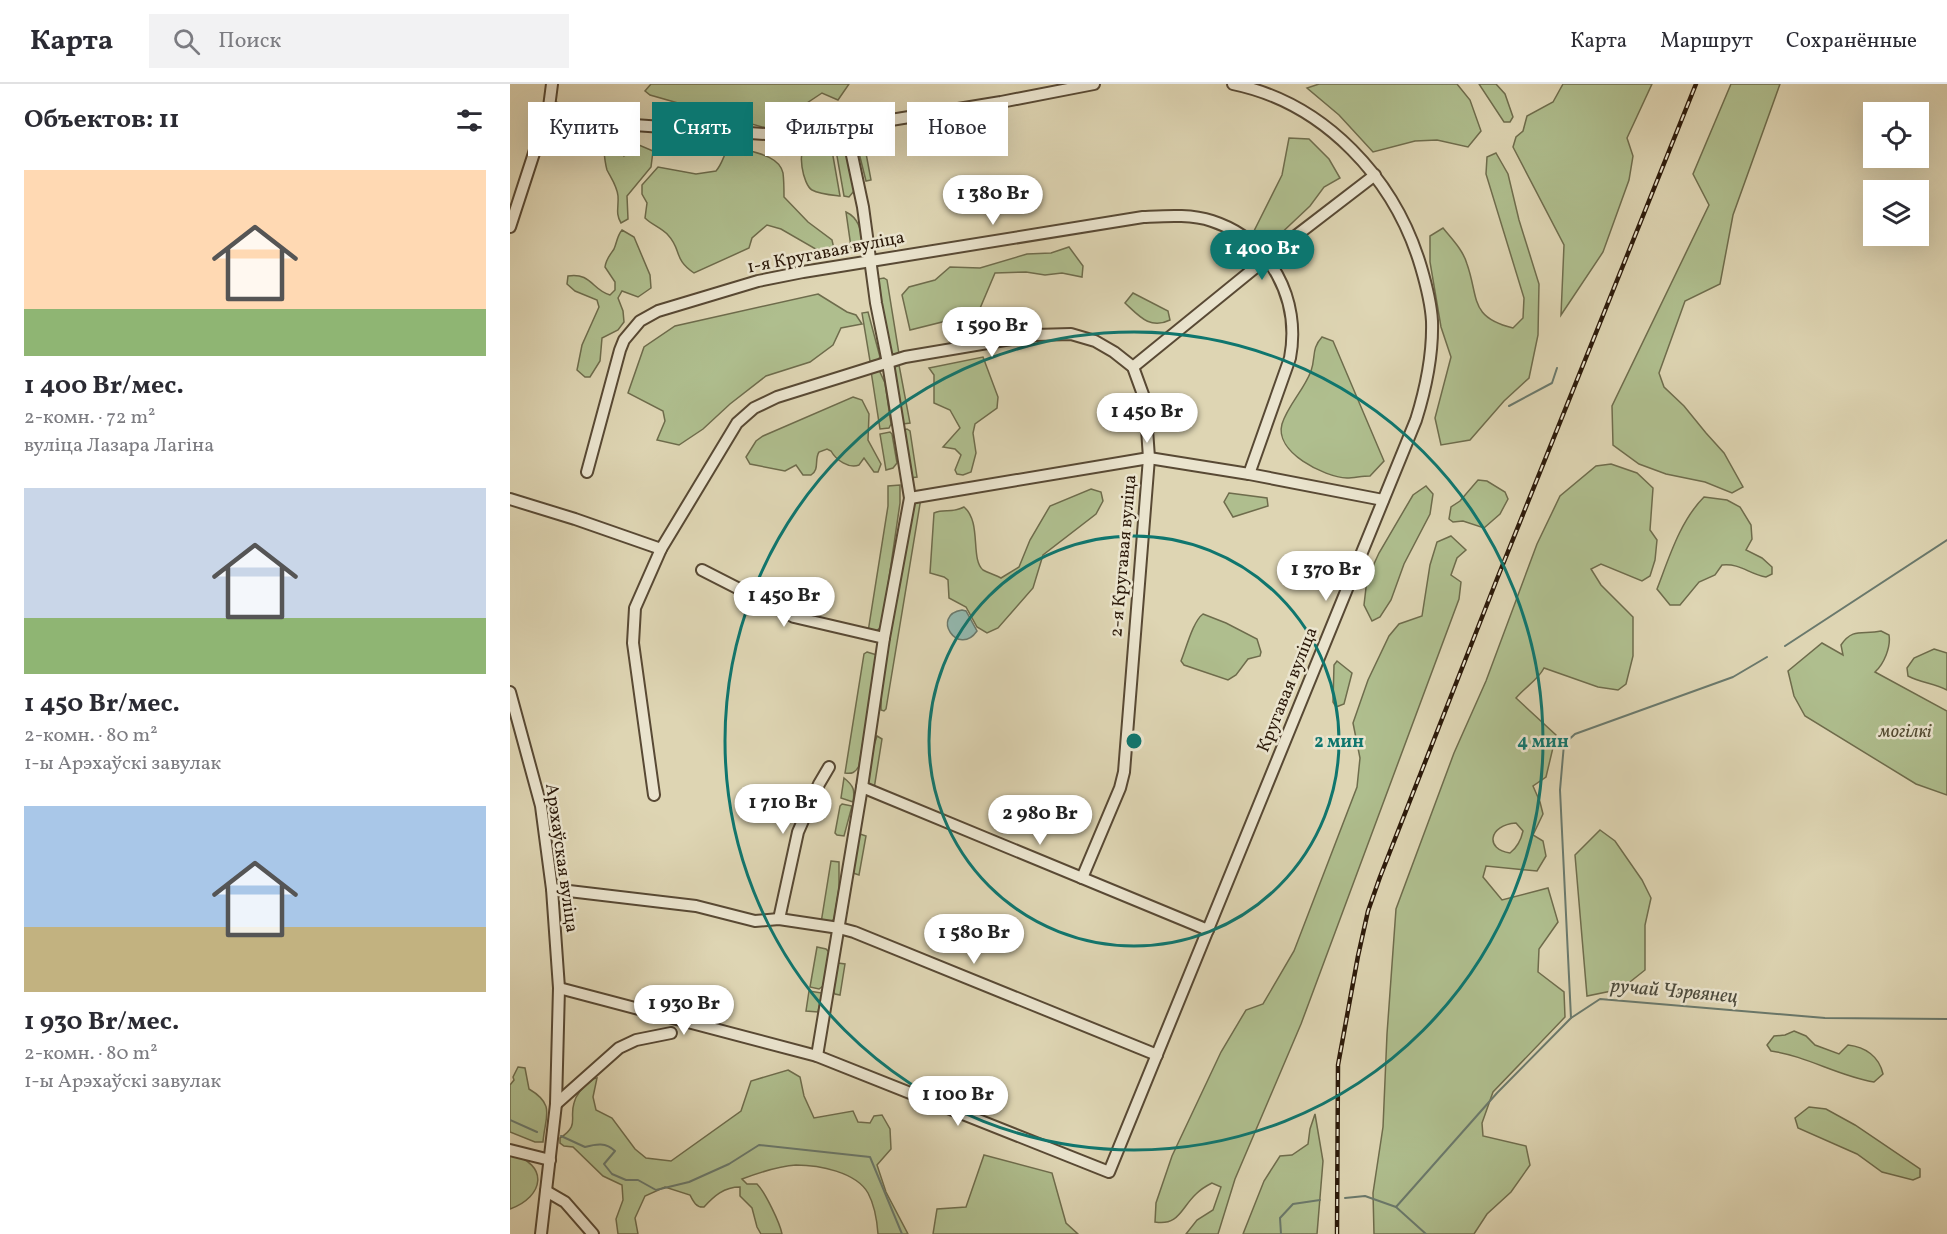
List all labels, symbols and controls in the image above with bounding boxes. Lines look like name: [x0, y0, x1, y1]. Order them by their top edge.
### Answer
search box: [149, 14, 569, 68]
text: Карта: [30, 22, 113, 61]
icon: search: [170, 25, 203, 58]
text: Поиск: [218, 26, 281, 57]
text: Карта: [1570, 27, 1627, 56]
text: Маршрут: [1660, 27, 1753, 56]
text: Сохранённые: [1786, 27, 1917, 56]
text: Объектов: 11: [24, 102, 179, 138]
chip: Купить: [528, 102, 640, 156]
chip: Снять: [652, 102, 753, 156]
chip: Фильтры: [765, 102, 895, 156]
chip: Новое: [907, 102, 1008, 156]
map controls: [1863, 102, 1929, 246]
button: locate: [1863, 102, 1929, 168]
icon: filters: [453, 104, 486, 137]
pin: 1 380 Br: [931, 175, 1055, 226]
text: 1 380 Br: [957, 180, 1029, 208]
button: layers: [1863, 180, 1929, 246]
icon: home: [201, 209, 309, 317]
street label: 1-я Кругавая вуліца: [745, 225, 907, 281]
pin: 1 400 Br: [1200, 230, 1324, 281]
text: 1 400 Br: [1224, 235, 1300, 263]
pin: 1 590 Br: [930, 307, 1054, 358]
text: 1 590 Br: [956, 312, 1028, 340]
text: 1 400 Br/мес.: [24, 368, 184, 404]
pin: 1 450 Br: [1085, 393, 1209, 444]
text: 1 450 Br: [1111, 398, 1183, 426]
text: 2-комн. · 72 m²: [24, 404, 155, 432]
text: вуліца Лазара Лагіна: [24, 432, 214, 460]
street label: 2-я Кругавая вуліца: [1104, 474, 1144, 638]
icon: home: [201, 527, 309, 635]
pin: 1 370 Br: [1264, 551, 1388, 602]
text: 1 370 Br: [1291, 556, 1361, 584]
pin: 1 450 Br: [722, 577, 846, 628]
text: 1 450 Br: [748, 582, 820, 610]
street label: Кругавая вуліца: [1252, 624, 1325, 756]
text: 1 450 Br/мес.: [24, 686, 180, 722]
park label: могілкі: [1878, 720, 1932, 745]
text: 2-комн. · 80 m²: [24, 722, 158, 750]
text: 2 мин: [1314, 730, 1364, 755]
text: 4 мин: [1517, 730, 1569, 755]
centre of rings: [1124, 731, 1144, 751]
text: 1-ы Арэхаўскі завулак: [24, 750, 221, 778]
street label: Арэхаўская вуліца: [538, 782, 584, 934]
pin: 1 710 Br: [721, 784, 845, 835]
text: 1 710 Br: [749, 789, 817, 817]
pin: 2 980 Br: [978, 795, 1102, 846]
text: 2 980 Br: [1002, 800, 1078, 828]
icon: home: [201, 845, 309, 953]
pin: 1 580 Br: [912, 914, 1036, 965]
text: 1 580 Br: [938, 919, 1010, 947]
water label: ручай Чэрвянец: [1609, 972, 1739, 1012]
pin: 1 930 Br: [622, 985, 746, 1036]
text: 1 930 Br: [648, 990, 720, 1018]
text: 1 930 Br/мес.: [24, 1004, 179, 1040]
text: 2-комн. · 80 m²: [24, 1040, 158, 1068]
text: 1-ы Арэхаўскі завулак: [24, 1068, 221, 1096]
pin: 1 100 Br: [896, 1076, 1020, 1127]
text: 1 100 Br: [922, 1081, 994, 1109]

